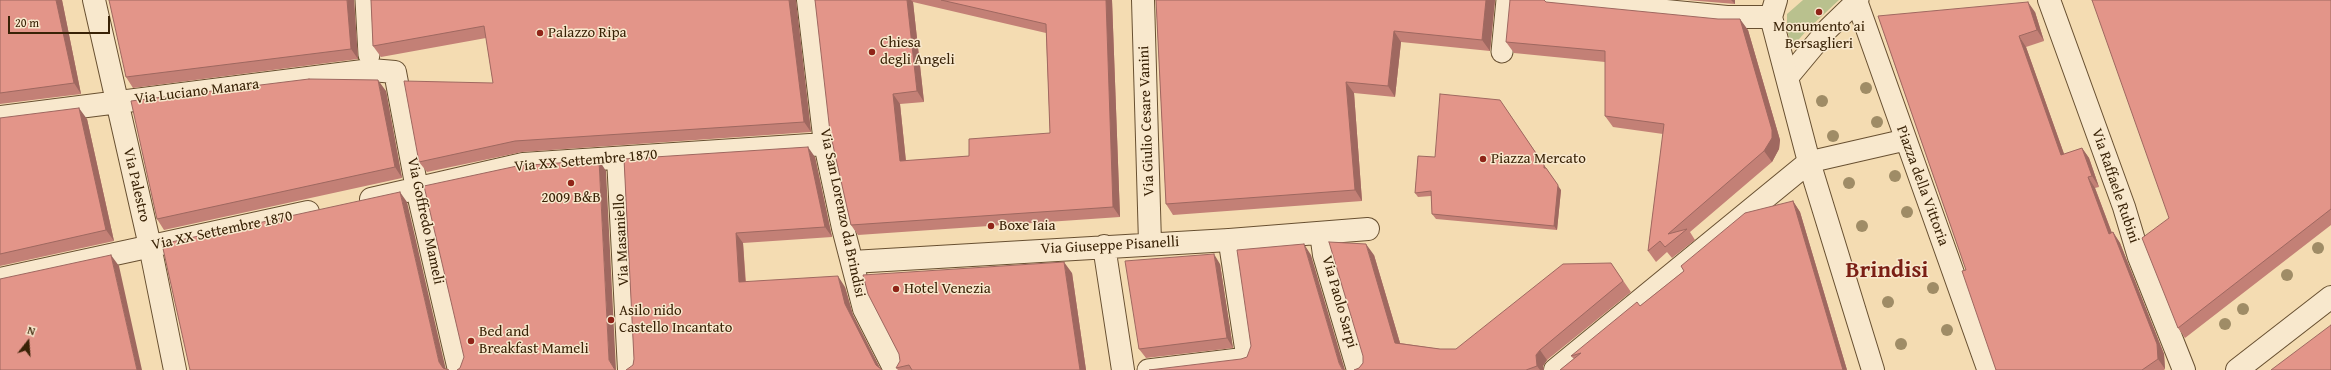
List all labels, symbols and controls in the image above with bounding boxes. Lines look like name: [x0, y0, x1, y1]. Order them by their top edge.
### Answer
marker: Monumento ai Bersaglieri: [1814, 7, 1824, 17]
scale bar: [10, 8, 112, 34]
text: 20 m: [15, 14, 39, 31]
place label: Monumento ai Bersaglieri: [1773, 18, 1865, 53]
place label: Palazzo Ripa: [548, 24, 627, 42]
marker: Palazzo Ripa: [535, 28, 545, 38]
place label: Chiesa degli Angeli: [880, 34, 955, 69]
street label: Via Giulio Cesare Vanini: [1135, 45, 1159, 197]
marker: Chiesa degli Angeli: [867, 47, 877, 57]
street label: Via Luciano Manara: [134, 75, 260, 109]
street label: Piazza della Vittoria: [1892, 123, 1952, 249]
street label: Via Raffaele Rubini: [2087, 126, 2143, 246]
street label: Via San Lorenzo da Brindisi: [815, 127, 869, 299]
street label: Via Palestro: [119, 146, 153, 224]
street label: Via XX Settembre 1870: [514, 146, 658, 176]
place label: Piazza Mercato: [1491, 150, 1586, 168]
marker: Piazza Mercato: [1478, 154, 1488, 164]
street label: Via Goffredo Mameli: [403, 156, 447, 286]
marker: 2009 B&B: [566, 178, 576, 188]
place label: 2009 B&B: [541, 189, 601, 207]
street label: Via Masaniello: [611, 193, 633, 287]
street label: Via XX Settembre 1870: [150, 207, 294, 255]
place label: Boxe Iaia: [999, 217, 1056, 235]
marker: Boxe Iaia: [986, 221, 996, 231]
street label: Via Giuseppe Pisanelli: [1040, 233, 1180, 259]
street label: Via Paolo Sarpi: [1317, 254, 1361, 350]
district label: Brindisi: [1846, 257, 1928, 285]
place label: Hotel Venezia: [904, 280, 991, 298]
marker: Hotel Venezia: [891, 284, 901, 294]
place label: Asilo nido Castello Incantato: [619, 302, 732, 337]
marker: Asilo nido Castello Incantato: [606, 315, 616, 325]
north arrow: [8, 322, 48, 362]
text: N: [26, 322, 37, 339]
place label: Bed and Breakfast Mameli: [479, 323, 589, 358]
marker: Bed and Breakfast Mameli: [466, 336, 476, 346]

